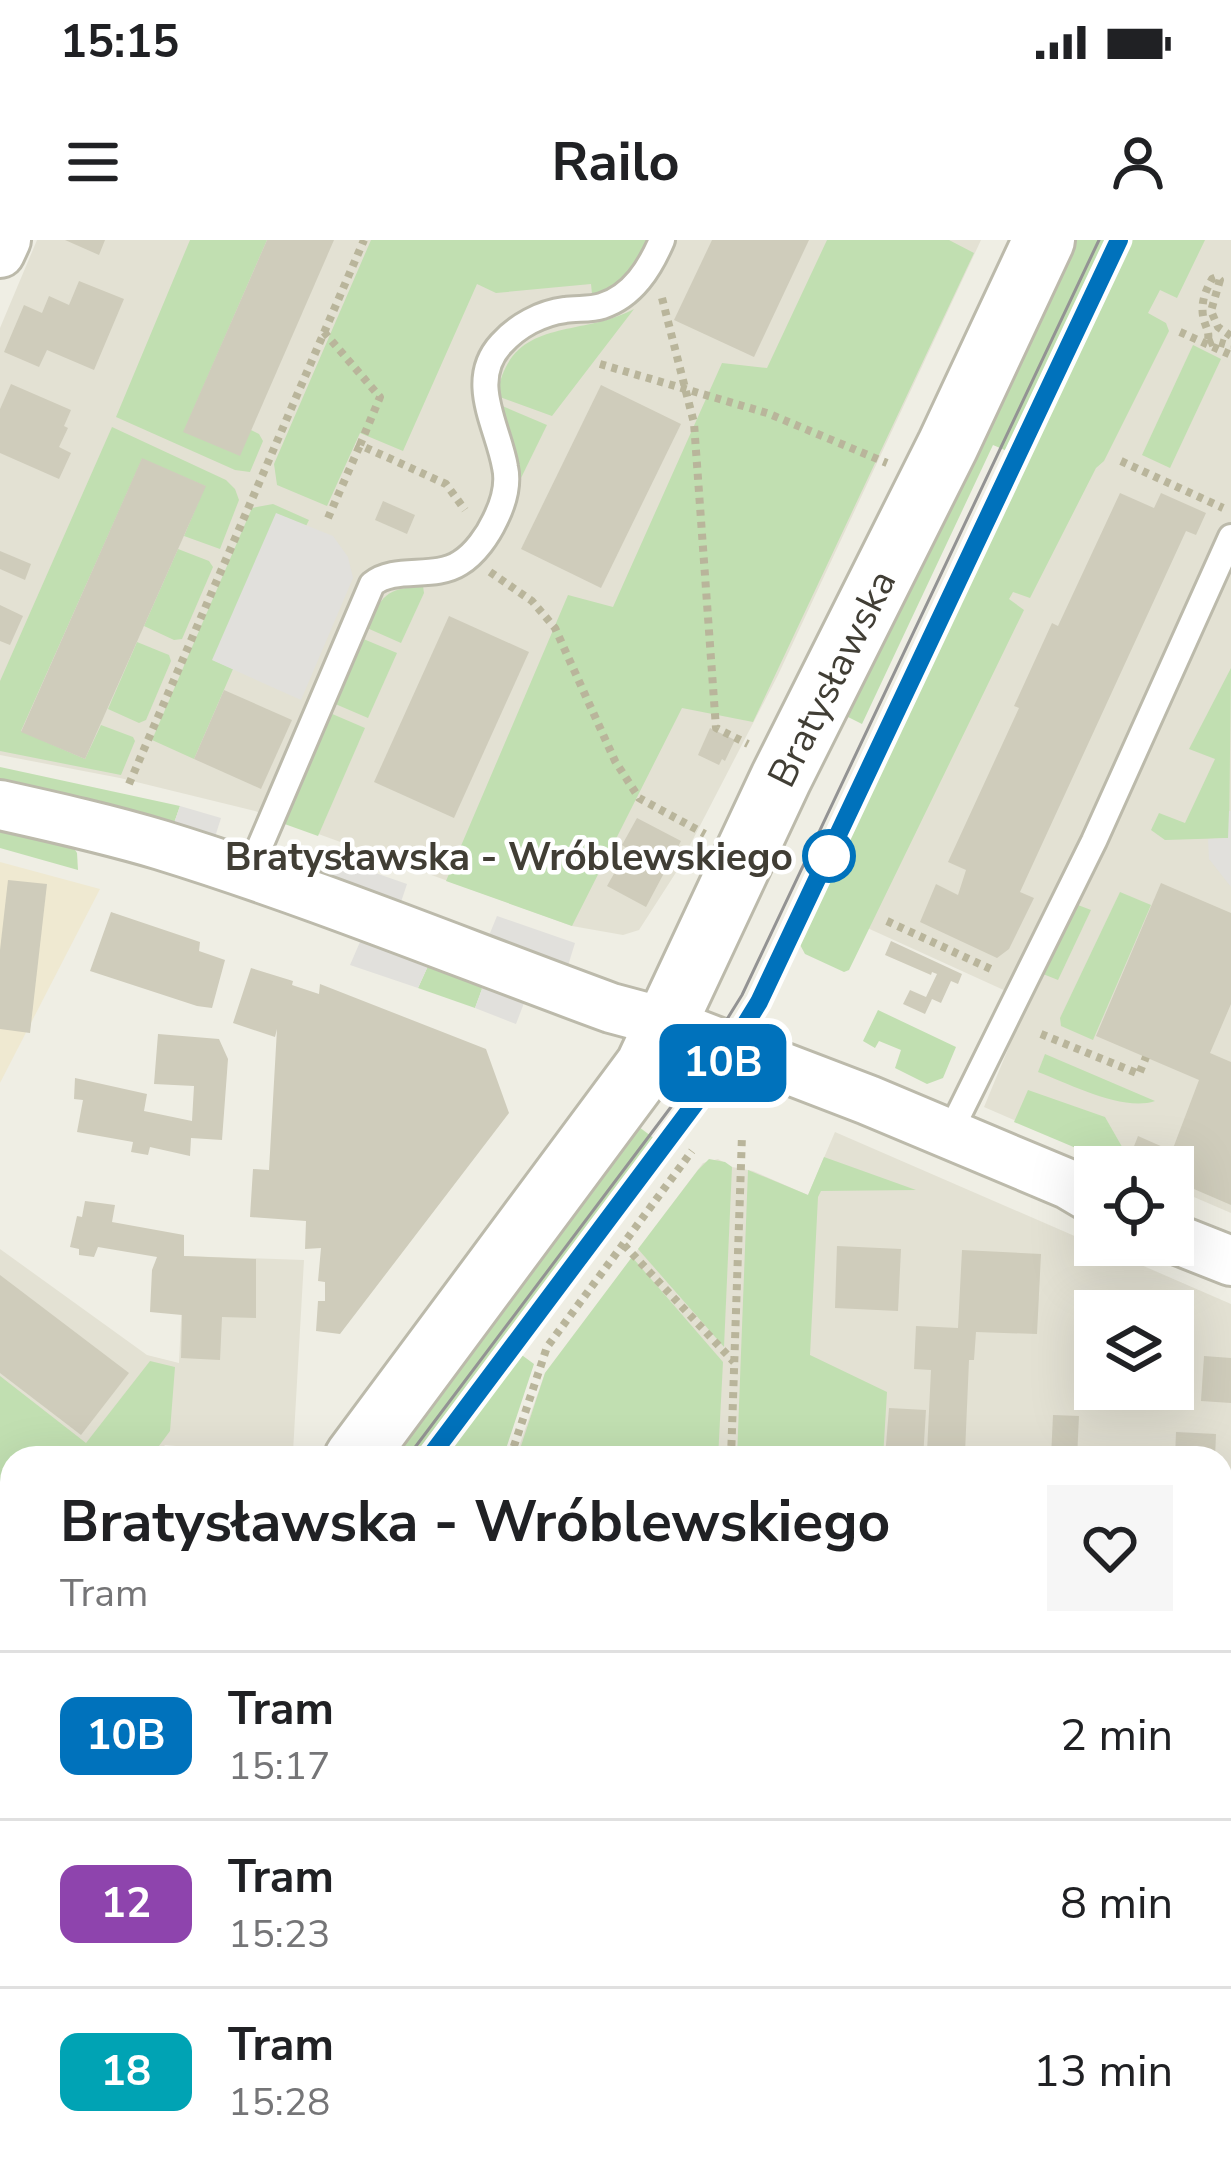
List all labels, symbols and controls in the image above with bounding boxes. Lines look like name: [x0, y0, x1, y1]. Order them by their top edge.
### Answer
text: 15:15: [60, 12, 179, 73]
text: Railo: [551, 125, 680, 199]
icon: menu: [60, 129, 126, 195]
icon: person: [1105, 129, 1171, 195]
street label: Bratysławska: [756, 561, 909, 796]
place label: Bratysławska - Wróblewskiego: [225, 831, 793, 884]
marker: Bratysławska - Wróblewskiego: [804, 831, 854, 881]
line badge: 10B: [654, 1024, 792, 1102]
text: 10B: [683, 1034, 763, 1091]
map controls: [1074, 1146, 1194, 1410]
button: locate: [1074, 1146, 1194, 1266]
button: layers: [1074, 1290, 1194, 1410]
text: Bratysławska - Wróblewskiego: [60, 1483, 890, 1561]
button: heart: [1047, 1485, 1173, 1611]
text: Tram: [60, 1567, 148, 1620]
text: Tram: [228, 1679, 334, 1740]
text: 2 min: [1060, 1705, 1173, 1766]
text: 10B: [86, 1707, 166, 1764]
text: 15:17: [228, 1740, 331, 1793]
text: Tram: [228, 1847, 334, 1908]
text: 8 min: [1060, 1873, 1173, 1934]
text: 12: [101, 1875, 151, 1932]
text: 15:23: [228, 1908, 331, 1961]
text: Tram: [228, 2015, 334, 2076]
text: 13 min: [1033, 2041, 1173, 2102]
text: 18: [101, 2043, 151, 2100]
text: 15:28: [228, 2076, 331, 2129]

